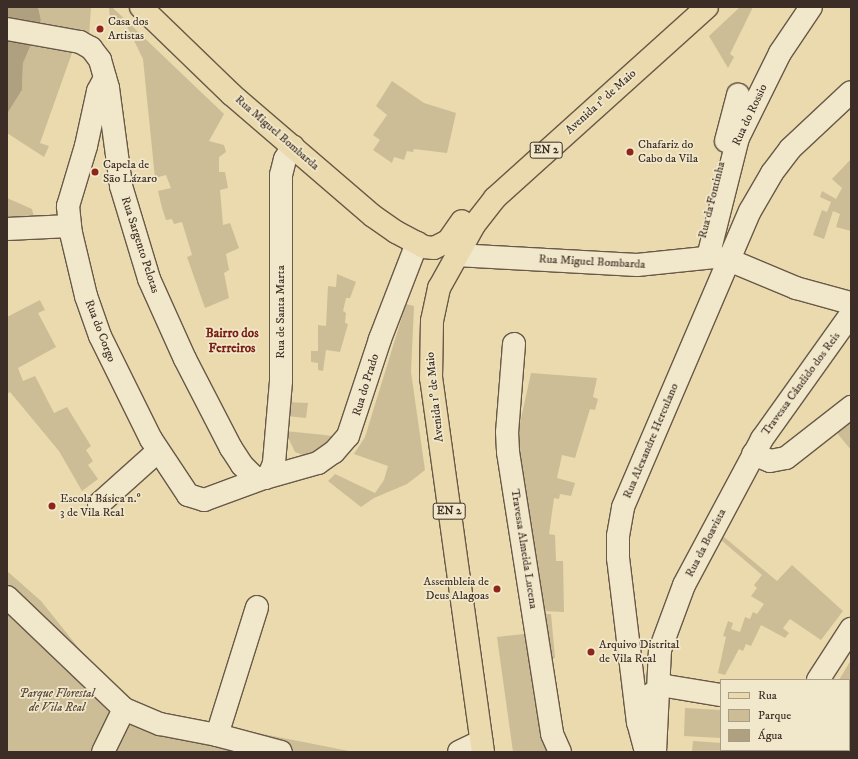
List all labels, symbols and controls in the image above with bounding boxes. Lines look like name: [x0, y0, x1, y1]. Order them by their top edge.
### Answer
place label: Casa dos Artistas: [108, 15, 149, 43]
marker: Casa dos Artistas: [95, 24, 105, 34]
street label: Avenida 1º de Maio: [563, 66, 639, 138]
street label: Rua do Rossio: [729, 82, 771, 148]
street label: Rua Miguel Bombarda: [232, 92, 322, 174]
place label: Chafariz do Cabo da Vila: [638, 138, 698, 166]
road number: EN 2: [529, 141, 563, 159]
marker: Chafariz do Cabo da Vila: [625, 147, 635, 157]
place label: Capela de São Lázaro: [103, 158, 157, 186]
street label: Rua da Fontinha: [695, 160, 729, 240]
marker: Capela de São Lázaro: [90, 167, 100, 177]
street label: Rua Sargento Pelotas: [118, 195, 162, 295]
street label: Rua Miguel Bombarda: [538, 252, 646, 272]
street label: Rua de Santa Marta: [274, 265, 288, 359]
street label: Rua do Corgo: [81, 298, 119, 364]
district label: Bairro dos Ferreiros: [205, 326, 259, 357]
street label: Travessa Cândido dos Reis: [759, 329, 843, 439]
street label: Avenida 1º de Maio: [423, 351, 447, 443]
street label: Rua do Prado: [350, 352, 382, 418]
street label: Rua Alexandre Herculano: [620, 381, 682, 501]
street label: Travessa Almeida Lucena: [507, 488, 541, 610]
place label: Escola Básica n.º 3 de Vila Real: [60, 492, 141, 520]
marker: Escola Básica n.º 3 de Vila Real: [47, 501, 57, 511]
road number: EN 2: [432, 502, 466, 520]
street label: Rua da Boavista: [683, 506, 729, 580]
place label: Assembleia de Deus Alagoas: [424, 575, 489, 603]
marker: Assembleia de Deus Alagoas: [492, 584, 502, 594]
place label: Arquivo Distrital de Vila Real: [599, 638, 679, 666]
marker: Arquivo Distrital de Vila Real: [586, 647, 596, 657]
legend: [720, 679, 850, 751]
park label: Parque Florestal de Vila Real: [19, 687, 95, 715]
text: Rua: [758, 688, 777, 703]
text: Parque: [758, 708, 791, 723]
text: Água: [758, 728, 782, 743]

